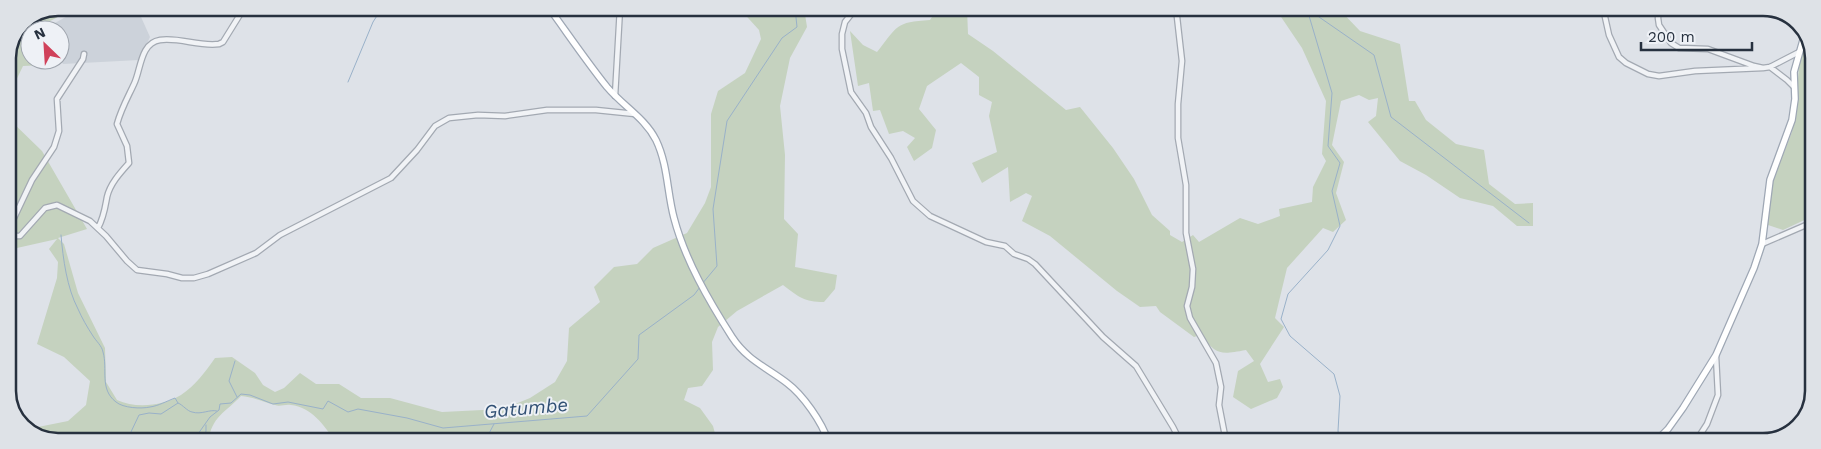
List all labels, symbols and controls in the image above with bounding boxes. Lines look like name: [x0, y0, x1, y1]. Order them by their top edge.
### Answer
north arrow: [20, 20, 70, 70]
scale bar: [1641, 20, 1752, 52]
text: N: [31, 24, 48, 43]
text: 200 m: [1648, 28, 1695, 46]
water label: Gatumbe: [483, 393, 569, 423]

